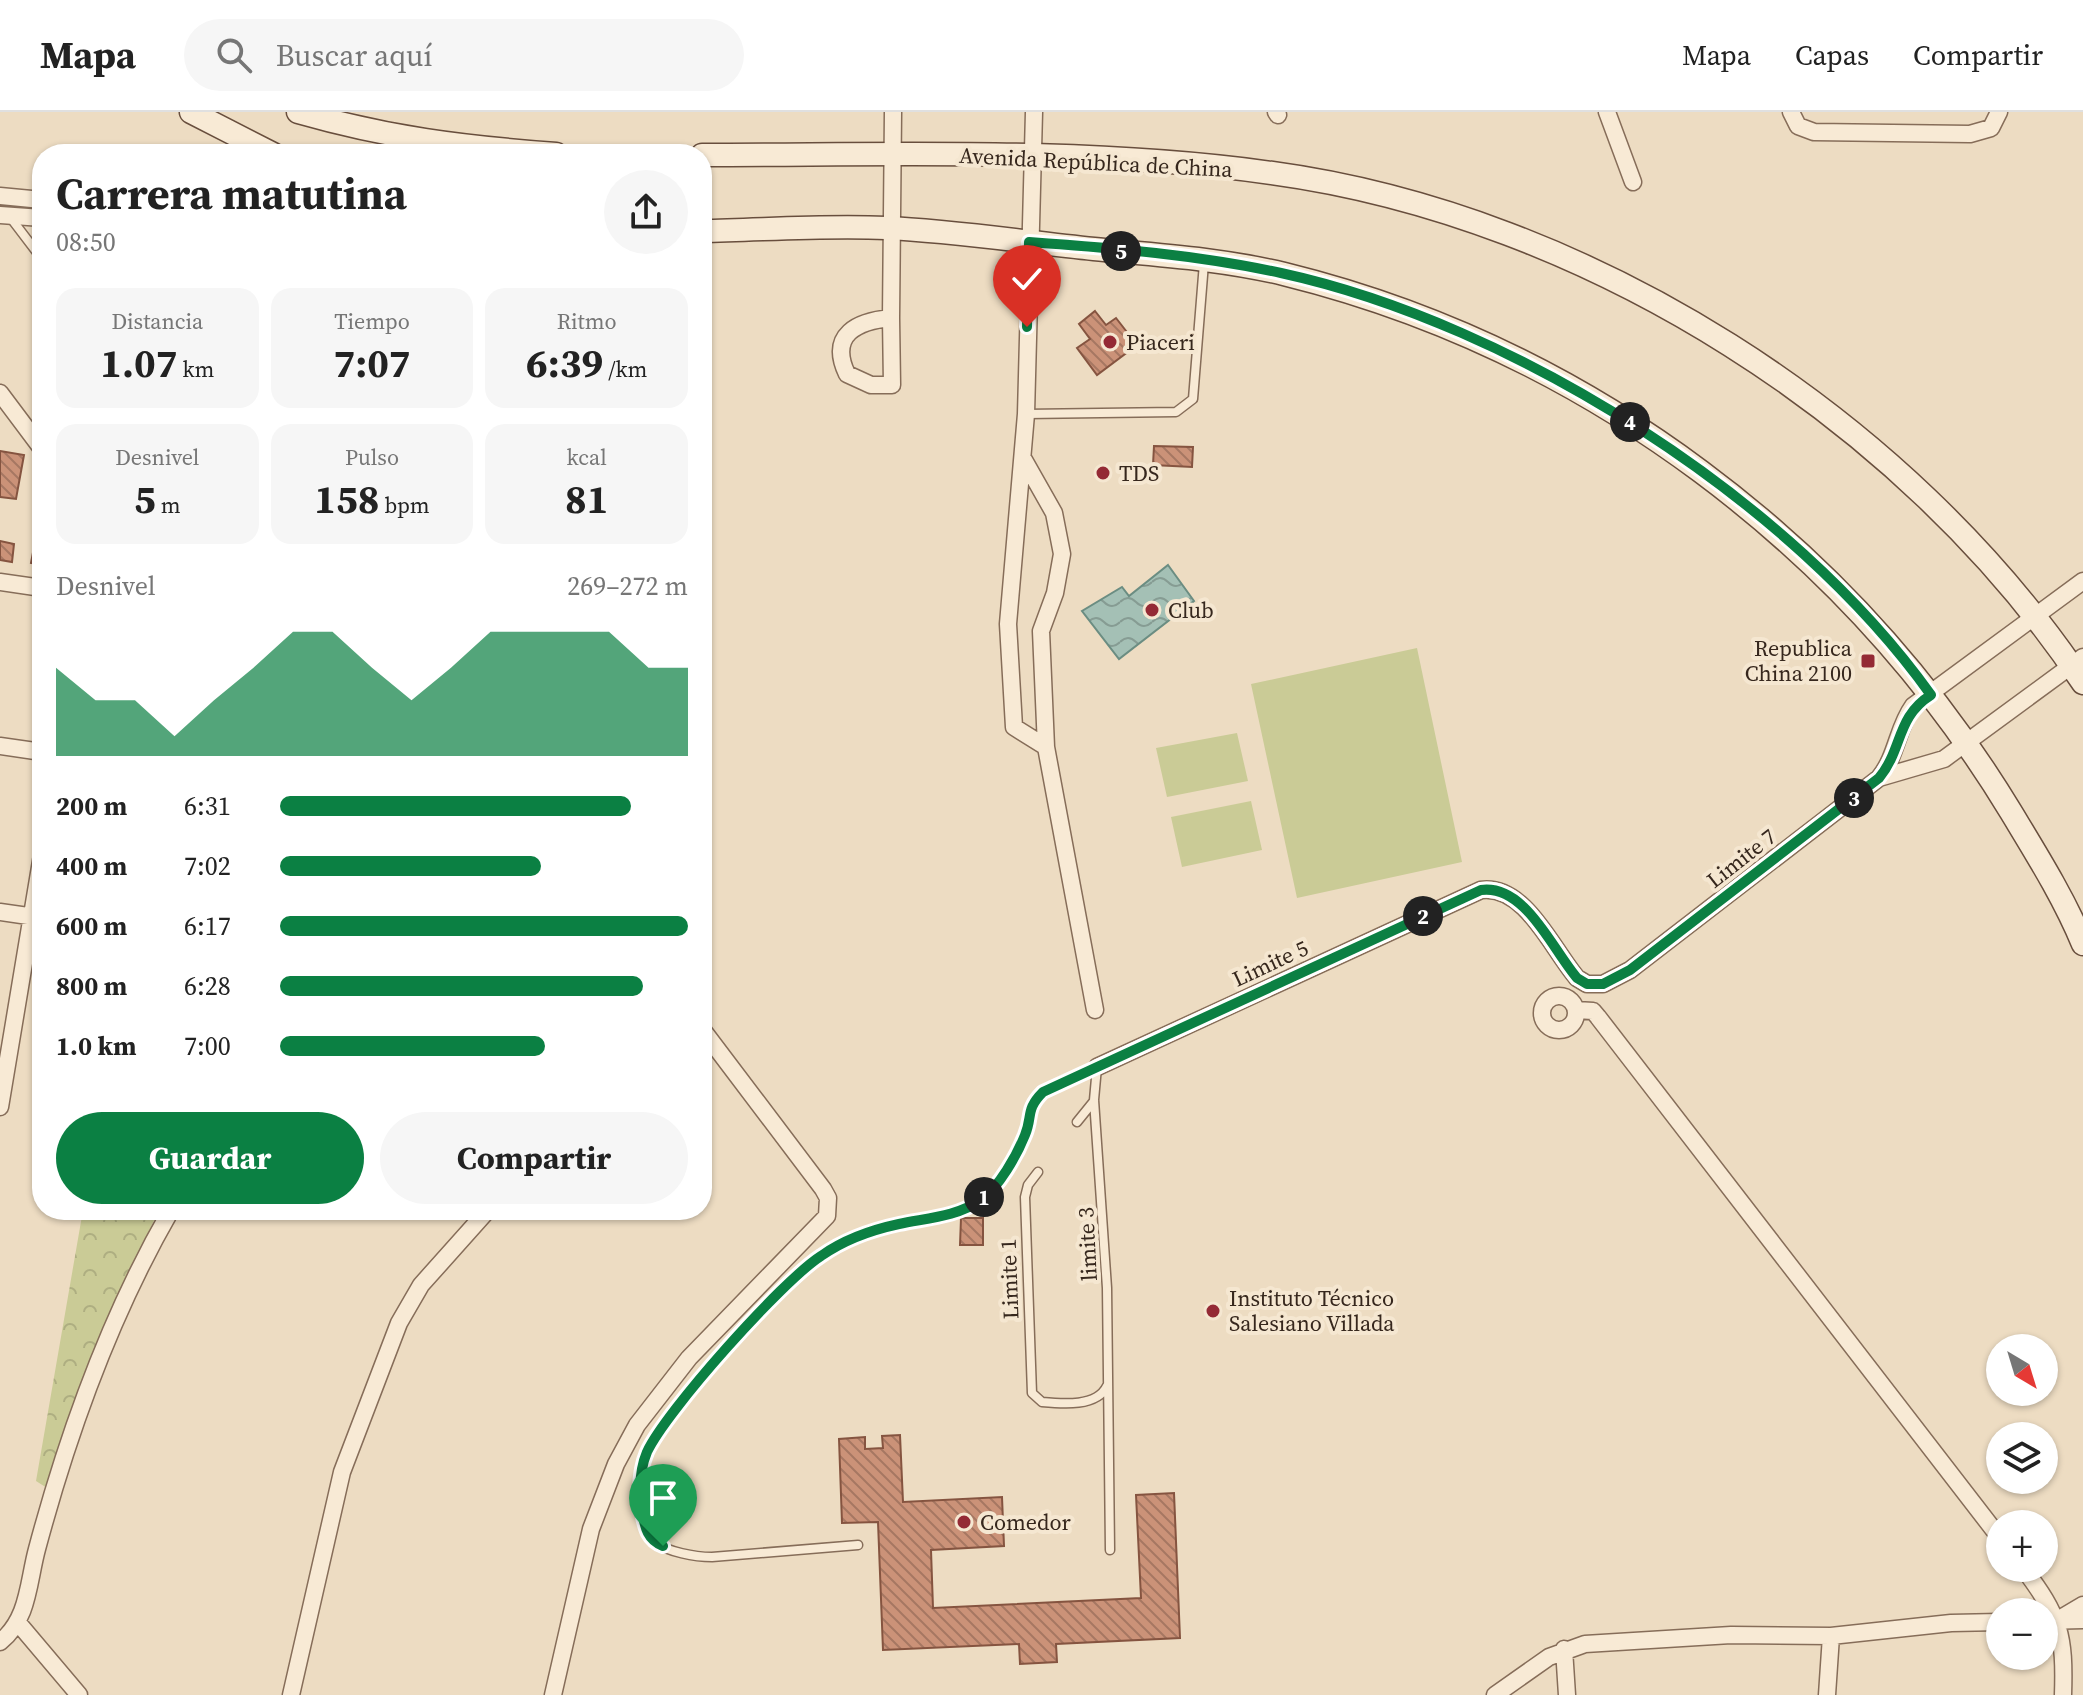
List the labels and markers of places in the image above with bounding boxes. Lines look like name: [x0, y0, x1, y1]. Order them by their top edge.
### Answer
pin: 5: [1101, 231, 1141, 271]
pin: [993, 245, 1061, 327]
place label: Piaceri: [1126, 327, 1195, 357]
marker: Piaceri: [1101, 333, 1119, 351]
pin: 4: [1610, 402, 1650, 442]
place label: TDS: [1119, 458, 1159, 488]
marker: TDS: [1094, 464, 1112, 482]
place label: Club: [1168, 595, 1214, 625]
marker: Club: [1143, 601, 1161, 619]
place label: Republica China 2100: [1745, 633, 1853, 688]
marker: Republica China 2100: [1859, 652, 1877, 670]
pin: 3: [1834, 778, 1874, 818]
pin: 2: [1403, 896, 1443, 936]
pin: 1: [964, 1177, 1004, 1217]
place label: Instituto Técnico Salesiano Villada: [1229, 1283, 1395, 1338]
marker: Instituto Técnico Salesiano Villada: [1204, 1302, 1222, 1320]
pin: [629, 1464, 697, 1546]
place label: Comedor: [980, 1507, 1072, 1537]
marker: Comedor: [955, 1513, 973, 1531]

